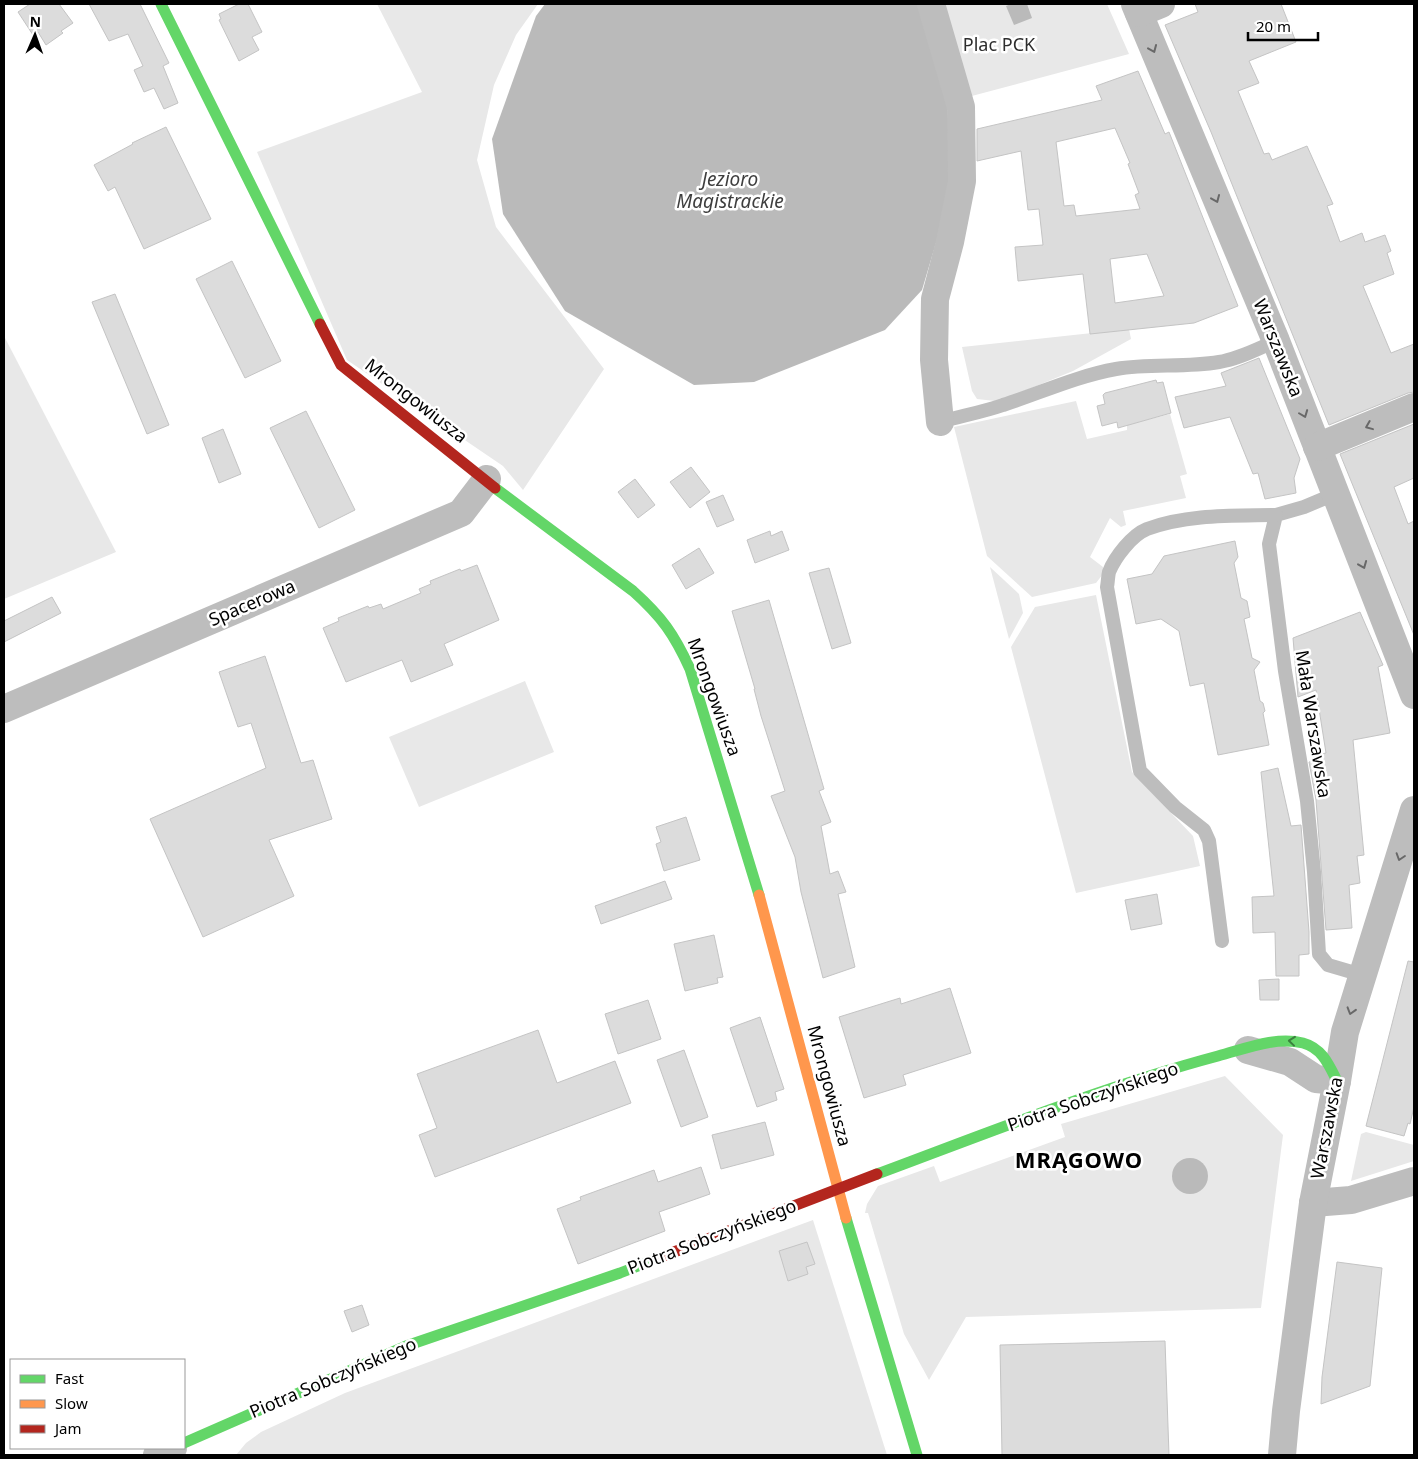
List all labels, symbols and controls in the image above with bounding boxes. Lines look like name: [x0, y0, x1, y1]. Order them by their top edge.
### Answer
north arrow: [10, 10, 60, 60]
scale bar: [1248, 10, 1318, 42]
text: N: [29, 12, 41, 31]
text: 20 m: [1256, 16, 1291, 36]
park label: Plac PCK: [963, 32, 1036, 56]
one-way arrow: [1147, 44, 1158, 53]
water label: Jezioro Magistrackie: [676, 166, 784, 214]
one-way arrow: [1210, 194, 1220, 203]
street label: Warszawska: [1248, 295, 1309, 400]
street label: Mrongowiusza: [360, 353, 473, 448]
one-way arrow: [1298, 409, 1308, 418]
one-way arrow: [1365, 419, 1374, 430]
one-way arrow: [1357, 560, 1367, 569]
street label: Spacerowa: [205, 573, 299, 631]
street label: Mrongowiusza: [682, 634, 747, 759]
street label: Mała Warszawska: [1290, 648, 1338, 800]
one-way arrow: [1396, 852, 1406, 860]
one-way arrow: [1347, 1007, 1357, 1015]
street label: Mrongowiusza: [802, 1023, 858, 1149]
one-way arrow: [1287, 1036, 1295, 1047]
street label: Piotra Sobczyńskiego: [1004, 1056, 1181, 1137]
street label: Warszawska: [1304, 1075, 1348, 1181]
district label: MRĄGOWO: [1015, 1144, 1143, 1174]
street label: Piotra Sobczyńskiego: [624, 1193, 800, 1279]
street label: Piotra Sobczyńskiego: [246, 1331, 420, 1423]
legend: [10, 1359, 185, 1449]
text: Fast: [55, 1368, 84, 1388]
text: Slow: [55, 1393, 88, 1413]
text: Jam: [53, 1418, 82, 1438]

